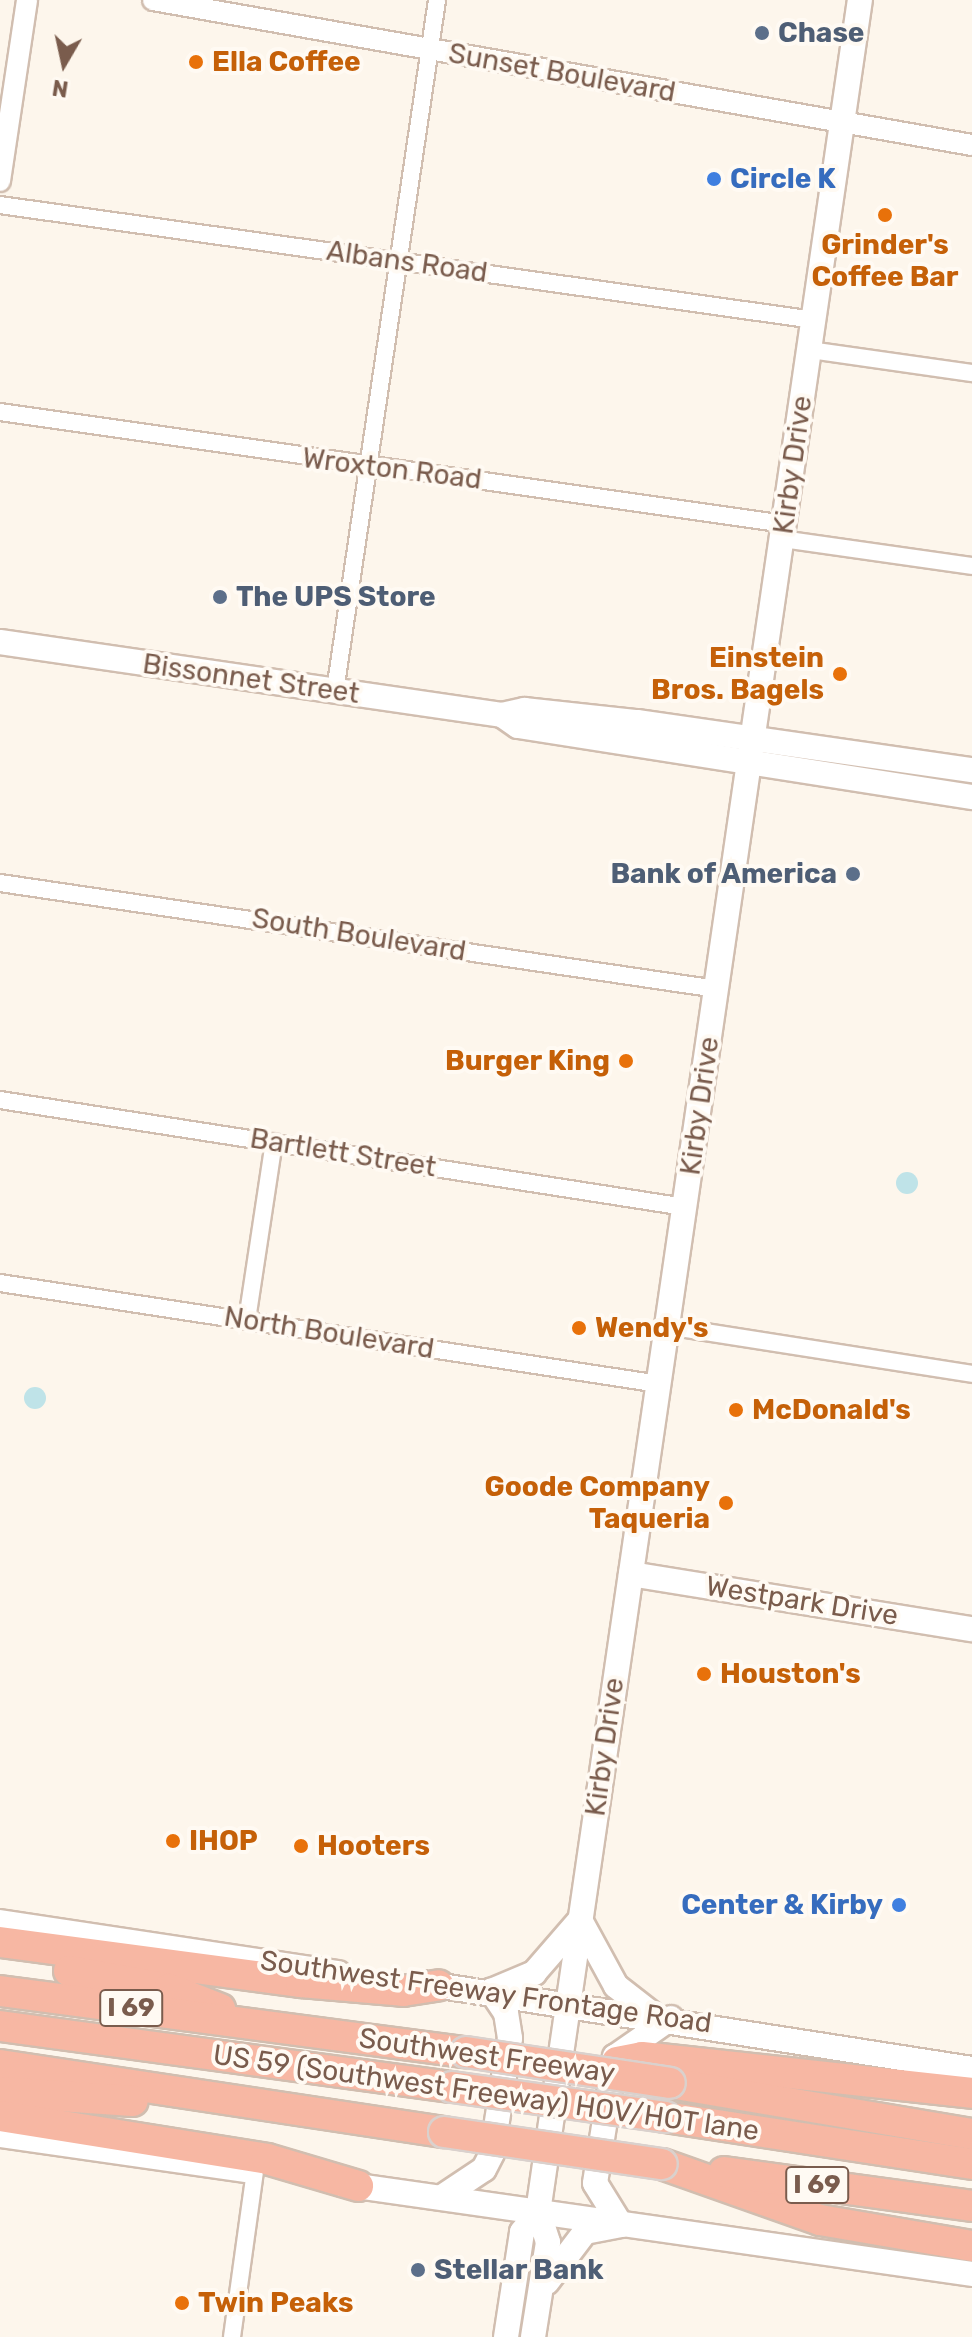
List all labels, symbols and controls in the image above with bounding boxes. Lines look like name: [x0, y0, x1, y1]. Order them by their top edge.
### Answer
place label: Chase: [778, 16, 864, 50]
north arrow: [24, 24, 104, 104]
marker: Chase: [753, 24, 771, 42]
street label: Sunset Boulevard: [446, 36, 678, 110]
place label: Ella Coffee: [212, 45, 361, 79]
marker: Ella Coffee: [187, 53, 205, 71]
text: N: [50, 74, 70, 103]
place label: Circle K: [730, 162, 836, 196]
marker: Circle K: [705, 170, 723, 188]
marker: Grinder's Coffee Bar: [876, 206, 894, 224]
place label: Grinder's Coffee Bar: [811, 228, 959, 294]
street label: Albans Road: [324, 234, 490, 290]
street label: Kirby Drive: [767, 393, 819, 537]
street label: Wroxton Road: [300, 441, 484, 497]
place label: The UPS Store: [236, 580, 436, 614]
marker: The UPS Store: [211, 588, 229, 606]
place label: Einstein Bros. Bagels: [651, 641, 824, 707]
street label: Bissonnet Street: [141, 647, 361, 711]
marker: Einstein Bros. Bagels: [831, 665, 849, 683]
place label: Bank of America: [609, 857, 837, 891]
marker: Bank of America: [844, 865, 862, 883]
street label: South Boulevard: [250, 901, 468, 969]
street label: Kirby Drive: [674, 1034, 726, 1178]
place label: Burger King: [444, 1044, 610, 1078]
marker: Burger King: [617, 1052, 635, 1070]
street label: Bartlett Street: [248, 1122, 438, 1184]
street label: North Boulevard: [222, 1300, 436, 1366]
place label: Wendy's: [595, 1311, 709, 1345]
marker: Wendy's: [570, 1319, 588, 1337]
place label: McDonald's: [752, 1393, 911, 1427]
marker: McDonald's: [727, 1401, 745, 1419]
place label: Goode Company Taqueria: [485, 1470, 710, 1536]
marker: Goode Company Taqueria: [717, 1494, 735, 1512]
street label: Westpark Drive: [703, 1569, 901, 1633]
place label: Houston's: [720, 1657, 861, 1691]
marker: Houston's: [695, 1665, 713, 1683]
street label: Kirby Drive: [579, 1675, 631, 1819]
place label: IHOP: [189, 1824, 258, 1858]
place label: Hooters: [317, 1829, 430, 1863]
marker: IHOP: [164, 1832, 182, 1850]
marker: Hooters: [292, 1837, 310, 1855]
place label: Center & Kirby: [681, 1888, 883, 1922]
marker: Center & Kirby: [890, 1896, 908, 1914]
street label: Southwest Freeway Frontage Road: [258, 1944, 714, 2040]
road number: I 69: [99, 1986, 163, 2030]
street label: Southwest Freeway: [357, 2021, 617, 2091]
street label: US 59 (Southwest Freeway) HOV/HOT lane: [211, 2038, 761, 2148]
road number: I 69: [785, 2163, 849, 2207]
place label: Stellar Bank: [434, 2253, 604, 2287]
marker: Stellar Bank: [409, 2261, 427, 2279]
place label: Twin Peaks: [198, 2286, 353, 2320]
marker: Twin Peaks: [173, 2294, 191, 2312]

